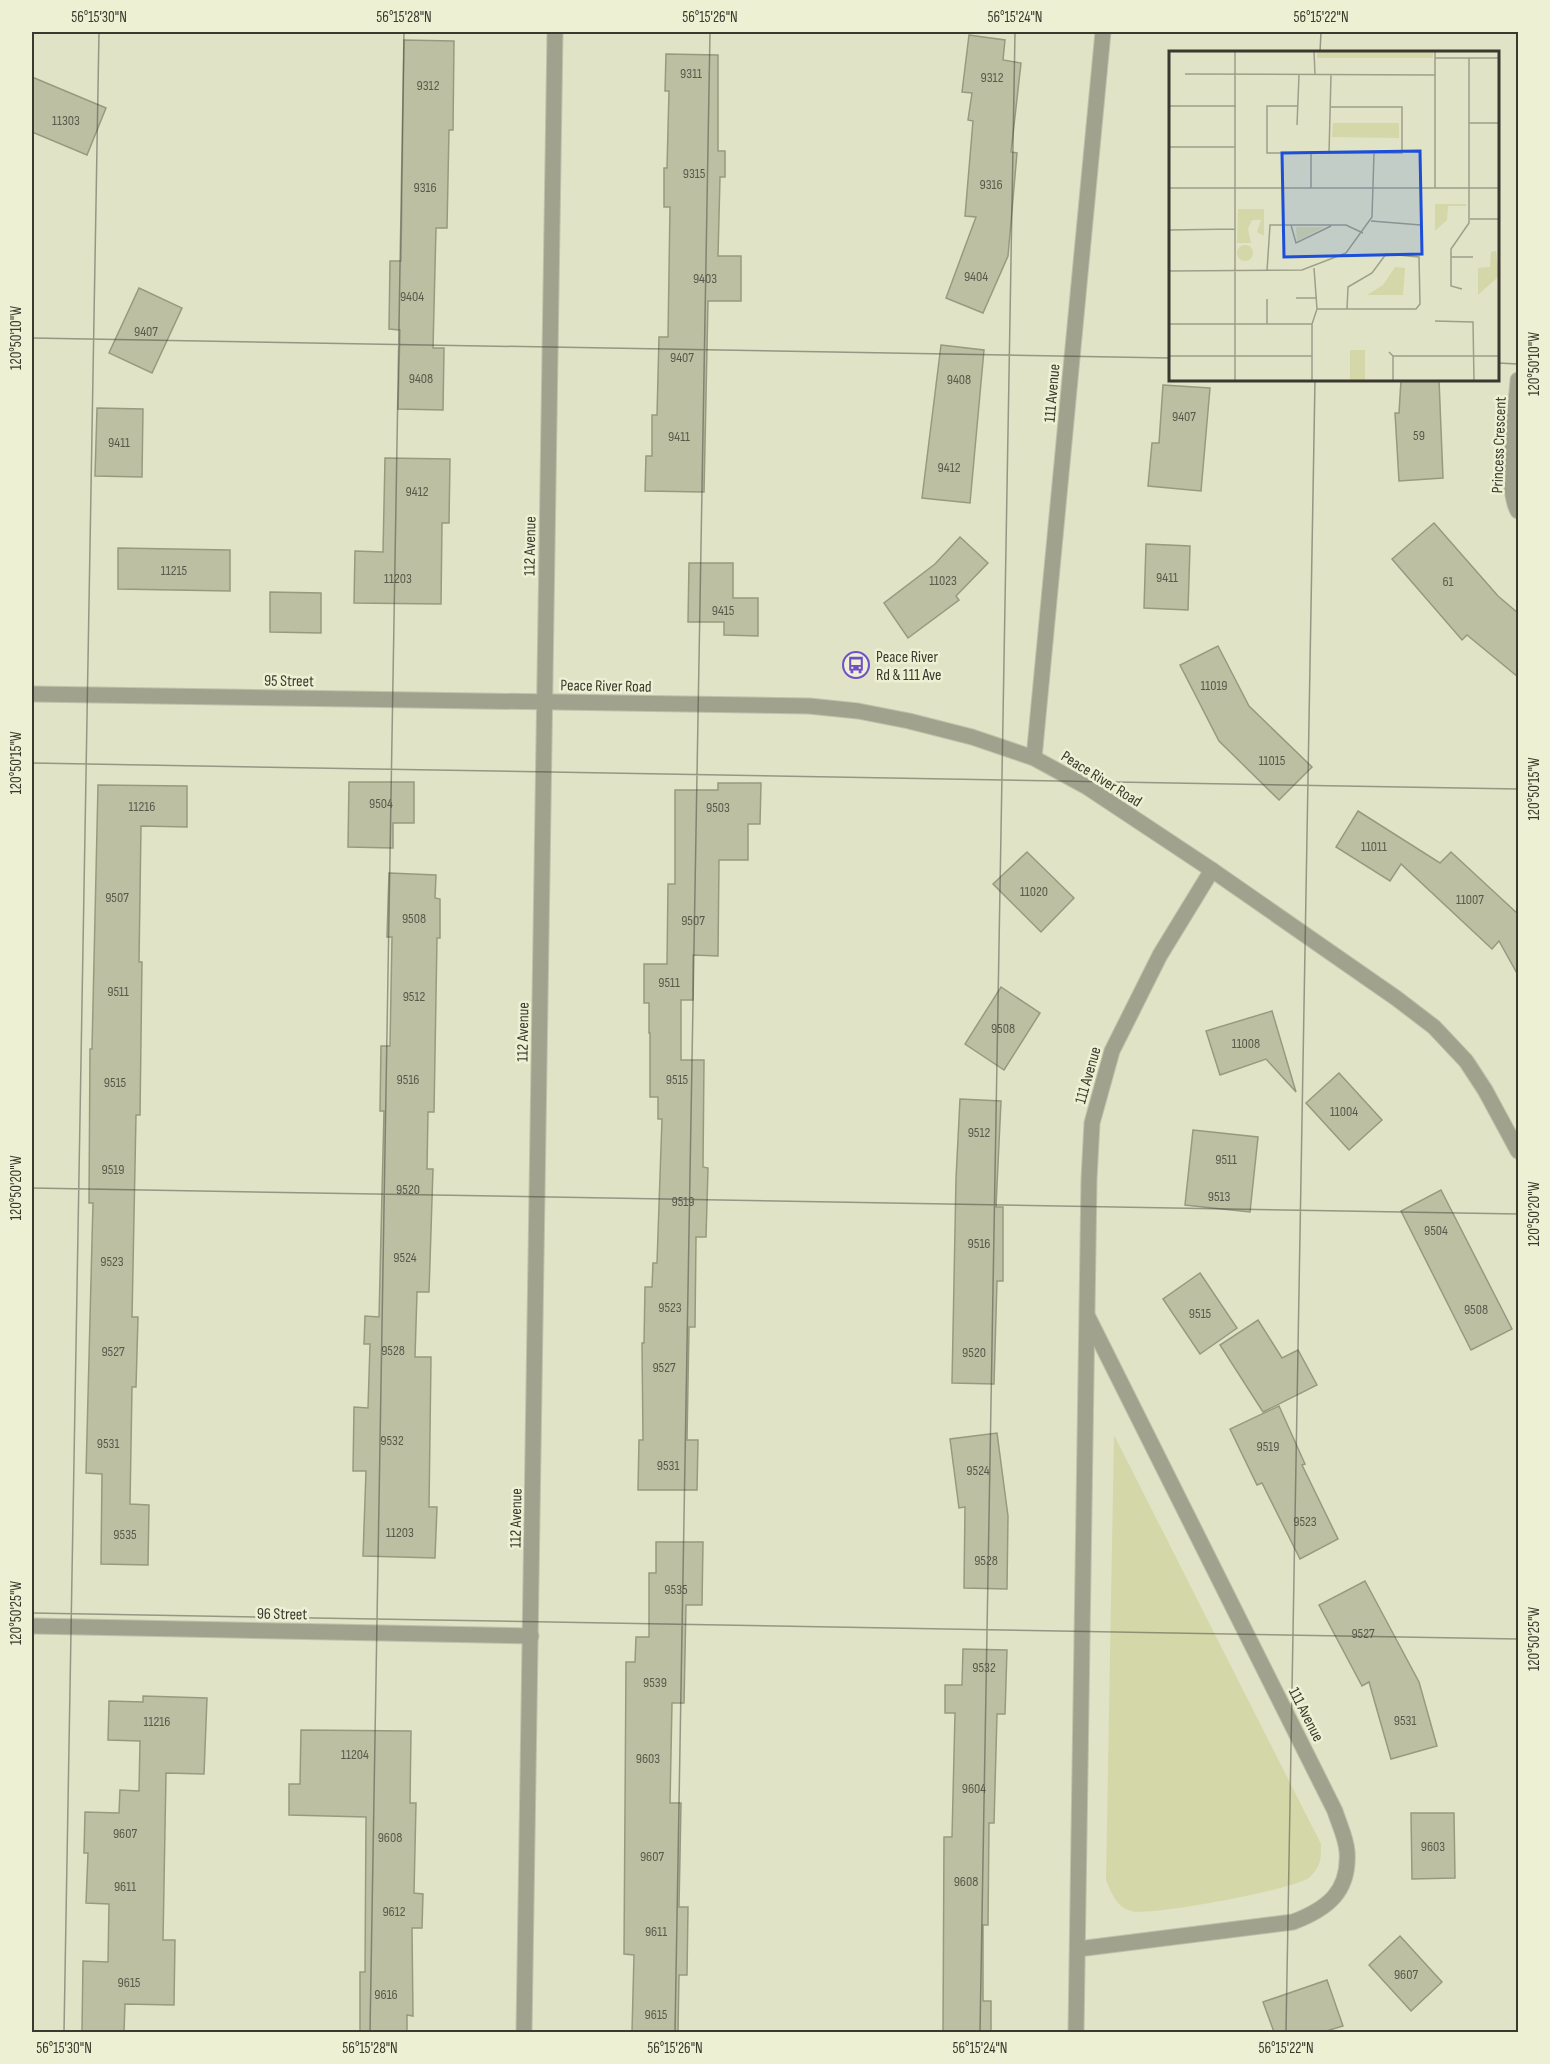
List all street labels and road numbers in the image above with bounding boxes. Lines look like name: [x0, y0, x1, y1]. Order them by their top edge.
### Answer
street label: 111 Avenue: [1040, 363, 1065, 423]
street label: Princess Crescent: [1488, 396, 1511, 494]
street label: 112 Avenue: [520, 516, 541, 576]
street label: 95 Street: [264, 672, 314, 691]
street label: Peace River Road: [560, 676, 652, 697]
street label: Peace River Road: [1057, 747, 1145, 812]
street label: 112 Avenue: [513, 1002, 534, 1062]
street label: 111 Avenue: [1071, 1045, 1106, 1106]
street label: 112 Avenue: [506, 1488, 527, 1548]
street label: 96 Street: [257, 1605, 307, 1624]
street label: 111 Avenue: [1284, 1684, 1327, 1745]

